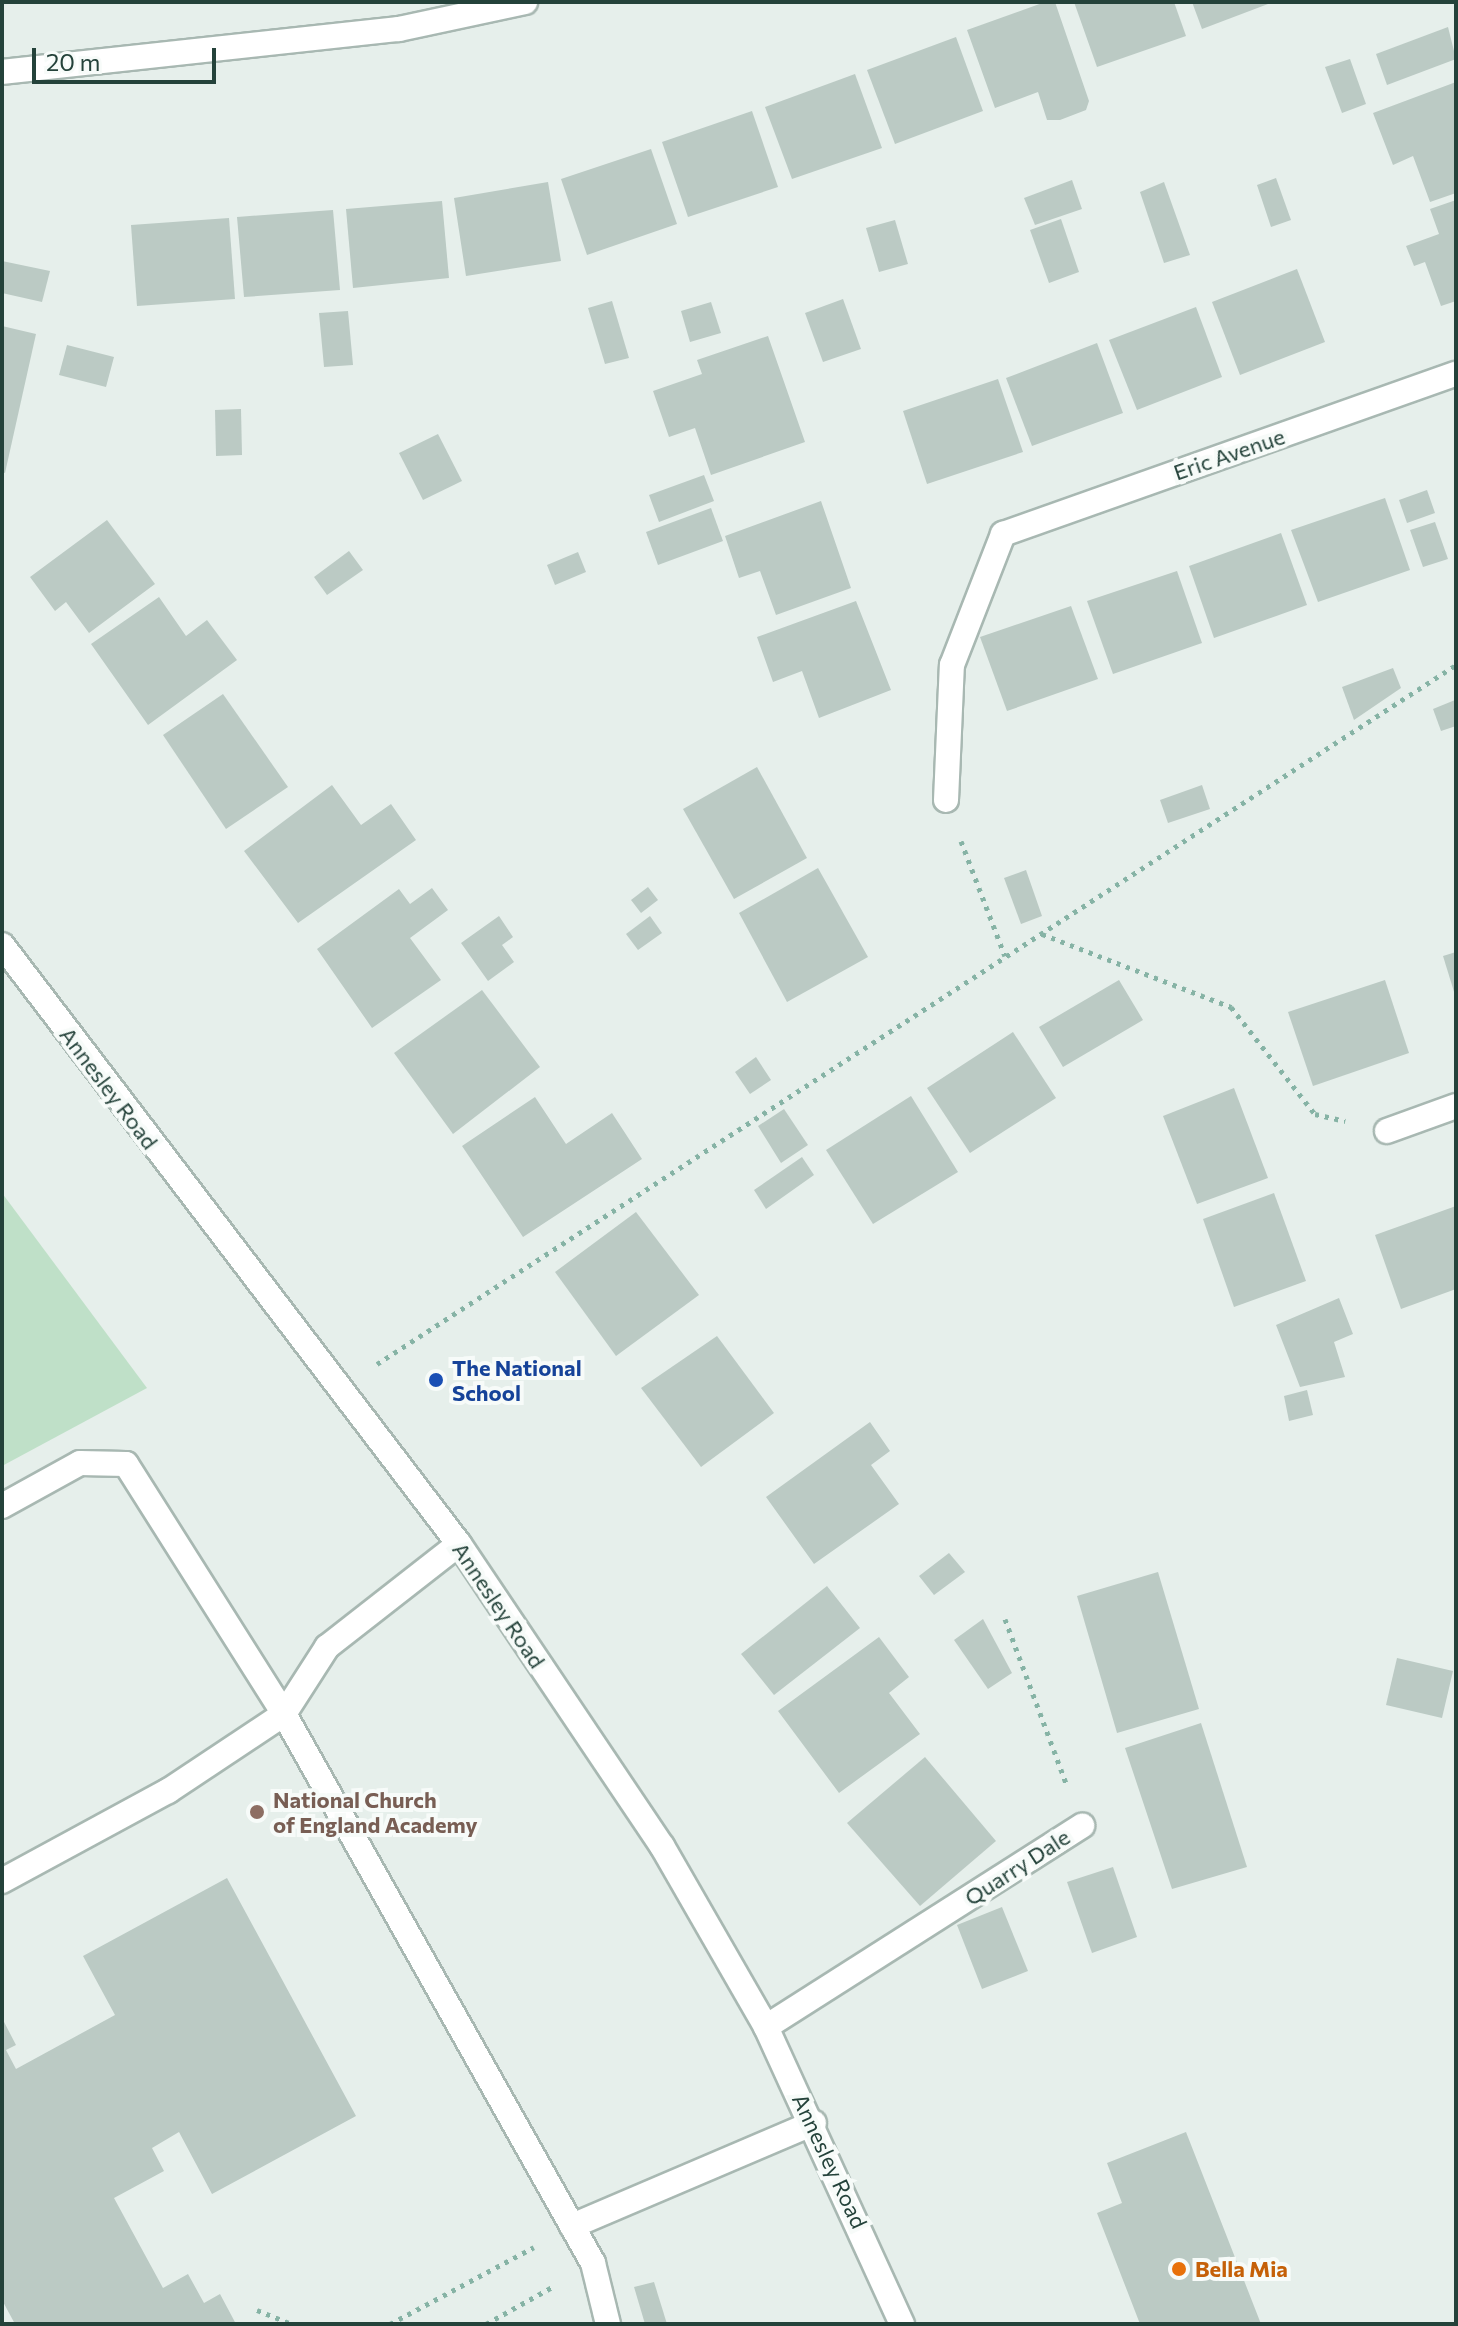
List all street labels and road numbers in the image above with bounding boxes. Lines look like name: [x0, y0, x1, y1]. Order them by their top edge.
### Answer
street label: Eric Avenue: [1170, 423, 1288, 485]
street label: Annesley Road: [55, 1022, 163, 1154]
street label: Annesley Road: [447, 1537, 551, 1673]
street label: Quarry Dale: [960, 1823, 1074, 1911]
street label: Annesley Road: [787, 2089, 873, 2233]

